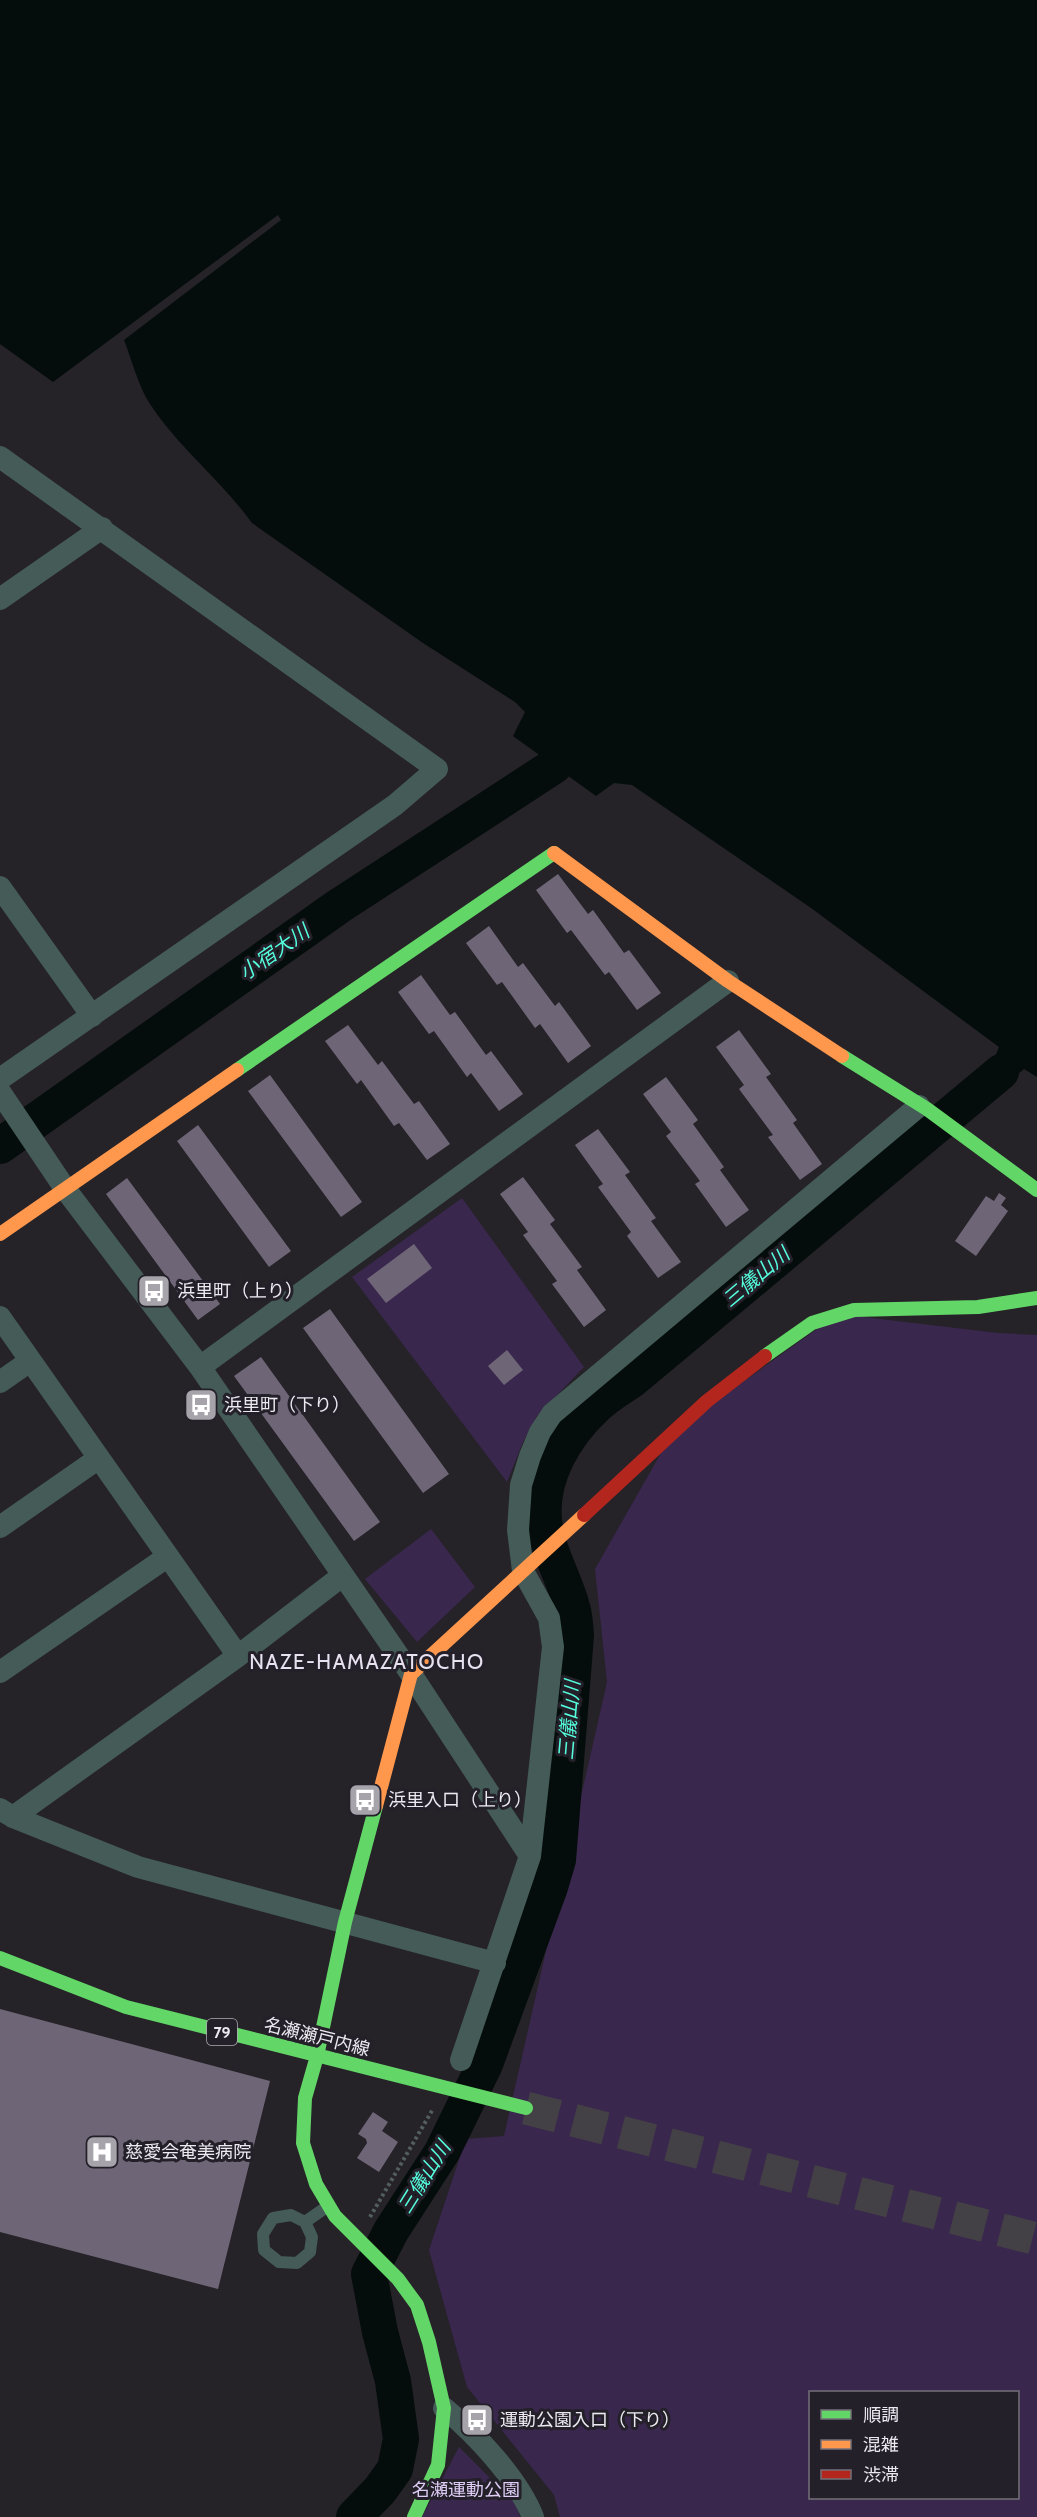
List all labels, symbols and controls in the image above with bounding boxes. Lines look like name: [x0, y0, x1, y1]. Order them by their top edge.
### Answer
water label: 小宿大川: [234, 918, 315, 985]
water label: 三儀山川: [718, 1241, 796, 1312]
bus stop icon: 浜里町（上り）: [136, 1273, 172, 1309]
place label: 浜里町（上り）: [177, 1280, 303, 1302]
bus stop icon: 浜里町（下り）: [183, 1387, 219, 1423]
place label: 浜里町（下り）: [224, 1394, 350, 1416]
district label: NAZE-HAMAZATOCHO: [249, 1649, 485, 1674]
water label: 三儀山川: [554, 1677, 585, 1761]
bus stop icon: 浜里入口（上り）: [347, 1782, 383, 1818]
place label: 浜里入口（上り）: [388, 1789, 532, 1811]
street label: 名瀬瀬戸内線: [262, 2013, 372, 2061]
road number: 79: [207, 2019, 237, 2045]
hospital icon: 慈愛会奄美病院: [84, 2134, 120, 2170]
water label: 三儀山川: [393, 2135, 456, 2217]
place label: 慈愛会奄美病院: [125, 2141, 251, 2163]
legend: [809, 2391, 1019, 2499]
bus stop icon: 運動公園入口（下り）: [459, 2402, 495, 2438]
text: 順調: [863, 2404, 899, 2426]
place label: 運動公園入口（下り）: [500, 2409, 680, 2431]
text: 混雑: [863, 2434, 899, 2456]
text: 渋滞: [863, 2464, 899, 2486]
park label: 名瀬運動公園: [412, 2479, 520, 2501]

